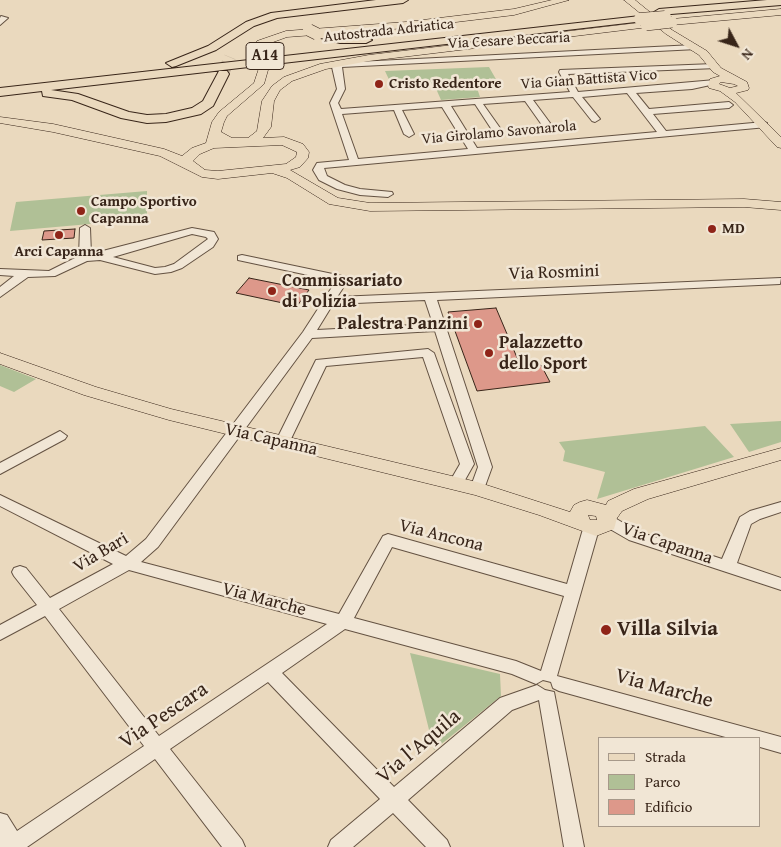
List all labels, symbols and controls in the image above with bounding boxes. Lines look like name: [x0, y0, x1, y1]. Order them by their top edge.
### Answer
street label: Autostrada Adriatica: [323, 15, 455, 47]
north arrow: [711, 20, 761, 70]
street label: Via Cesare Beccaria: [447, 29, 571, 53]
road number: A14: [246, 42, 284, 70]
text: N: [737, 45, 758, 65]
street label: Via Gian Battista Vico: [520, 66, 658, 94]
place label: Cristo Redentore: [389, 75, 502, 93]
marker: Cristo Redentore: [373, 78, 385, 90]
street label: Via Girolamo Savonarola: [421, 117, 577, 149]
place label: Campo Sportivo Capanna: [91, 193, 197, 228]
marker: Campo Sportivo Capanna: [75, 205, 87, 217]
place label: MD: [722, 220, 745, 238]
marker: MD: [706, 223, 718, 235]
marker: Arci Capanna: [53, 229, 65, 241]
place label: Arci Capanna: [15, 243, 103, 261]
street label: Via Rosmini: [508, 261, 600, 285]
place label: Commissariato di Polizia: [282, 270, 402, 312]
marker: Commissariato di Polizia: [266, 285, 278, 297]
place label: Palestra Panzini: [337, 313, 468, 335]
marker: Palestra Panzini: [472, 318, 484, 330]
place label: Palazzetto dello Sport: [499, 332, 587, 374]
marker: Palazzetto dello Sport: [483, 347, 495, 359]
street label: Via Capanna: [223, 419, 319, 461]
street label: Via Ancona: [397, 515, 485, 557]
street label: Via Capanna: [619, 518, 715, 570]
street label: Via Bari: [70, 528, 132, 578]
street label: Via Marche: [220, 578, 308, 622]
place label: Villa Silvia: [617, 617, 718, 643]
marker: Villa Silvia: [599, 623, 613, 637]
street label: Via Marche: [612, 664, 716, 714]
street label: Via Pescara: [115, 677, 213, 755]
street label: Via l'Aquila: [372, 704, 466, 790]
legend: [598, 737, 761, 827]
text: Strada: [645, 746, 686, 767]
text: Parco: [645, 771, 680, 792]
text: Edificio: [645, 796, 692, 817]

